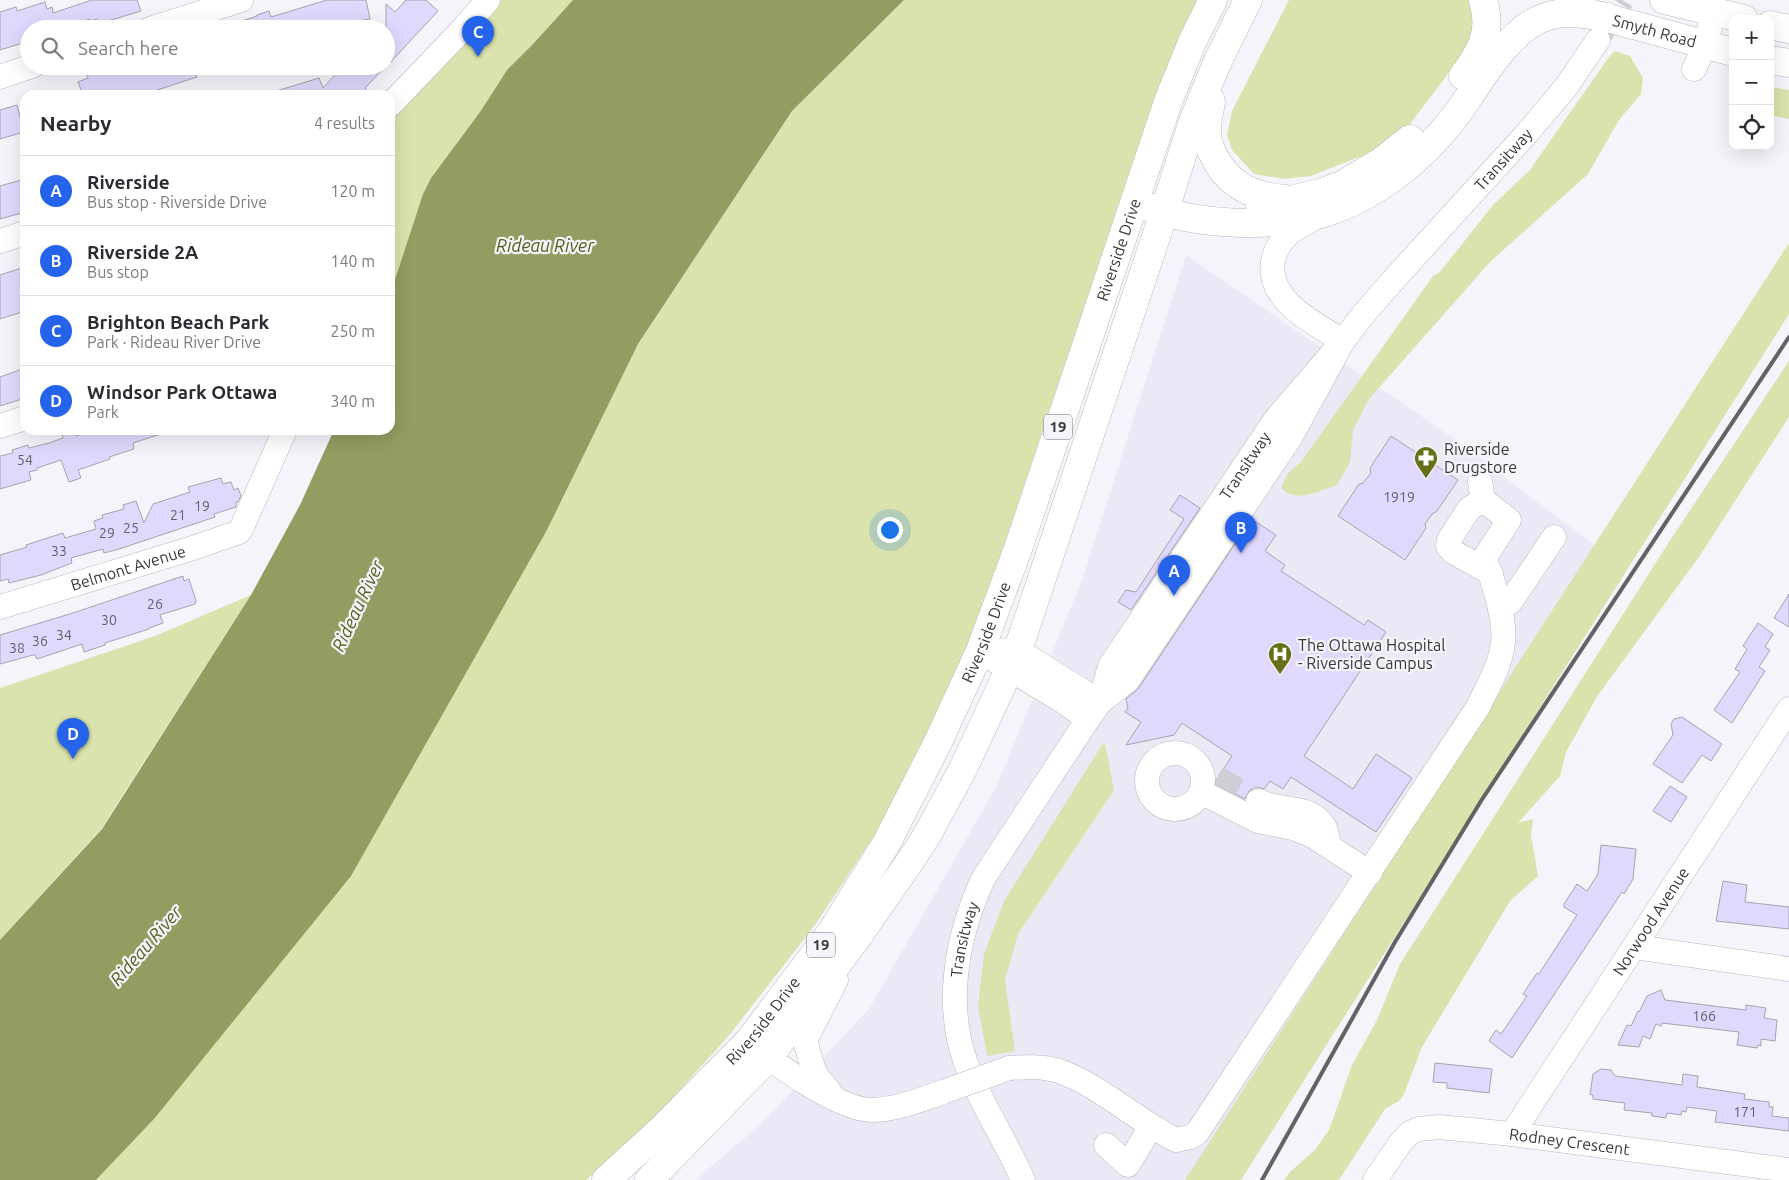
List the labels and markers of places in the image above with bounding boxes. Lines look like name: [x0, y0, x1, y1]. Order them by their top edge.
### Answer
pin: C: [462, 16, 494, 57]
place label: Riverside Drugstore: [1444, 440, 1517, 476]
pharmacy icon: Riverside Drugstore: [1413, 445, 1439, 479]
pin: B: [1225, 512, 1257, 553]
pin: A: [1158, 555, 1190, 596]
place label: The Ottawa Hospital - Riverside Campus: [1298, 636, 1445, 672]
hospital icon: The Ottawa Hospital - Riverside Campus: [1267, 641, 1293, 675]
pin: D: [57, 718, 89, 759]

